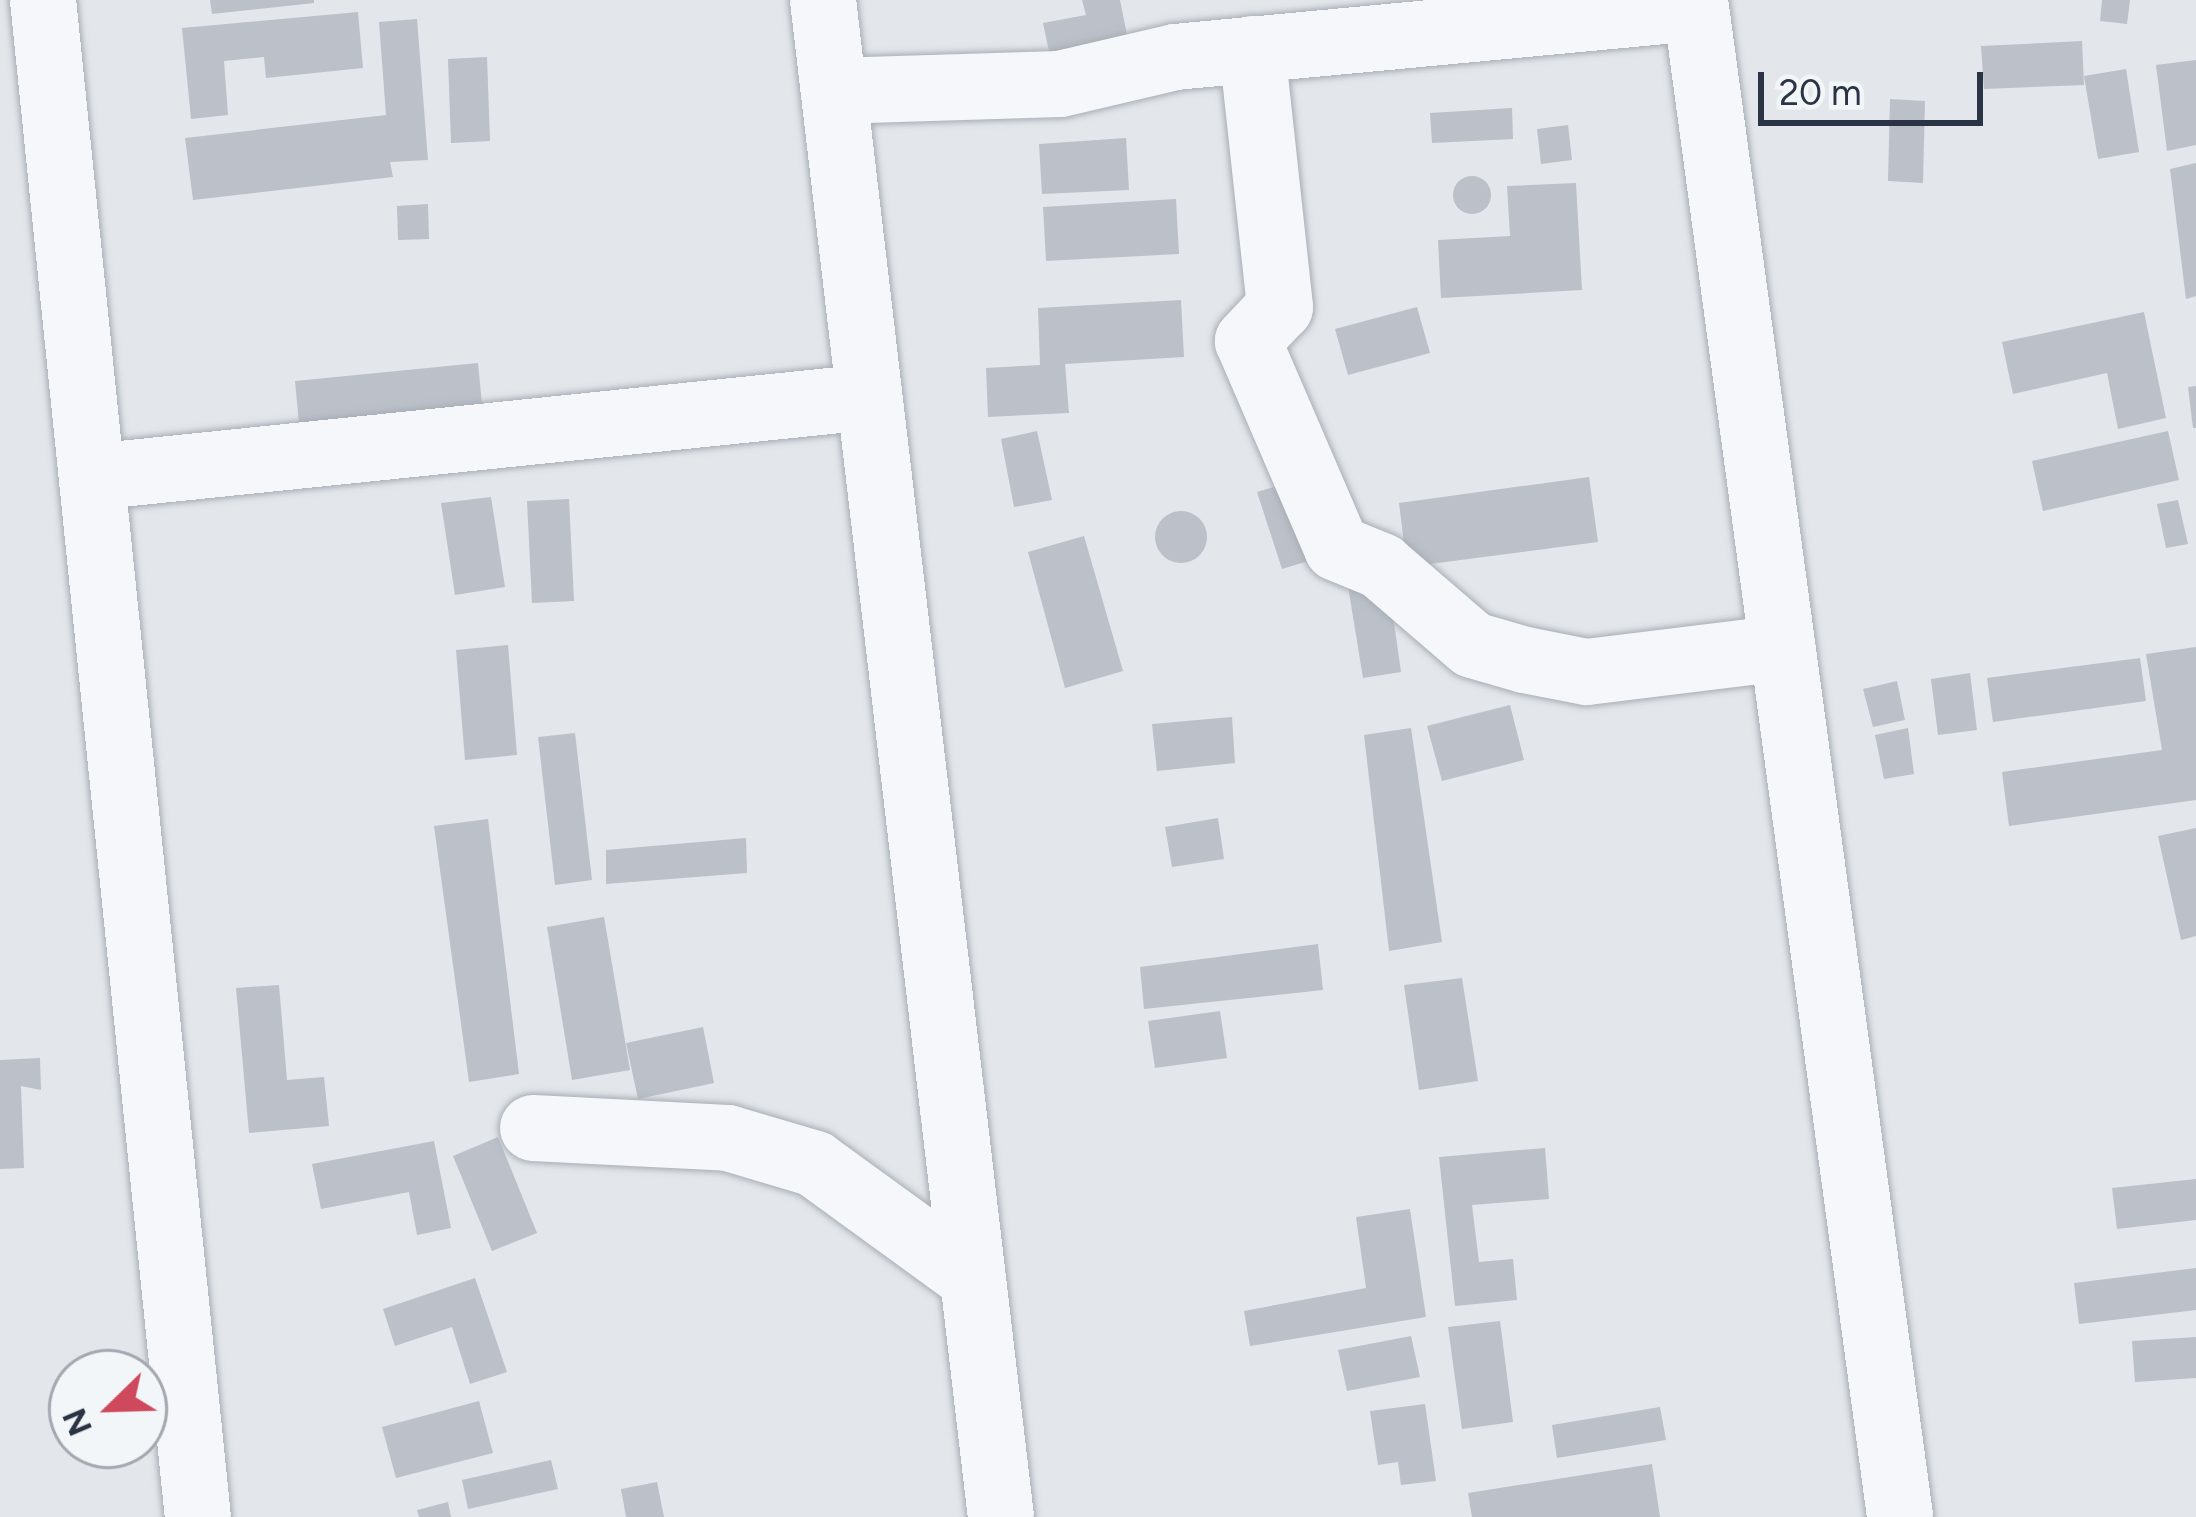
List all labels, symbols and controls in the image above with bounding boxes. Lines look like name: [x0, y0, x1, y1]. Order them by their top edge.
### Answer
scale bar: [1764, 48, 1989, 122]
text: 20 m: [1779, 71, 1862, 114]
north arrow: [48, 1349, 168, 1469]
text: N: [54, 1403, 100, 1441]

